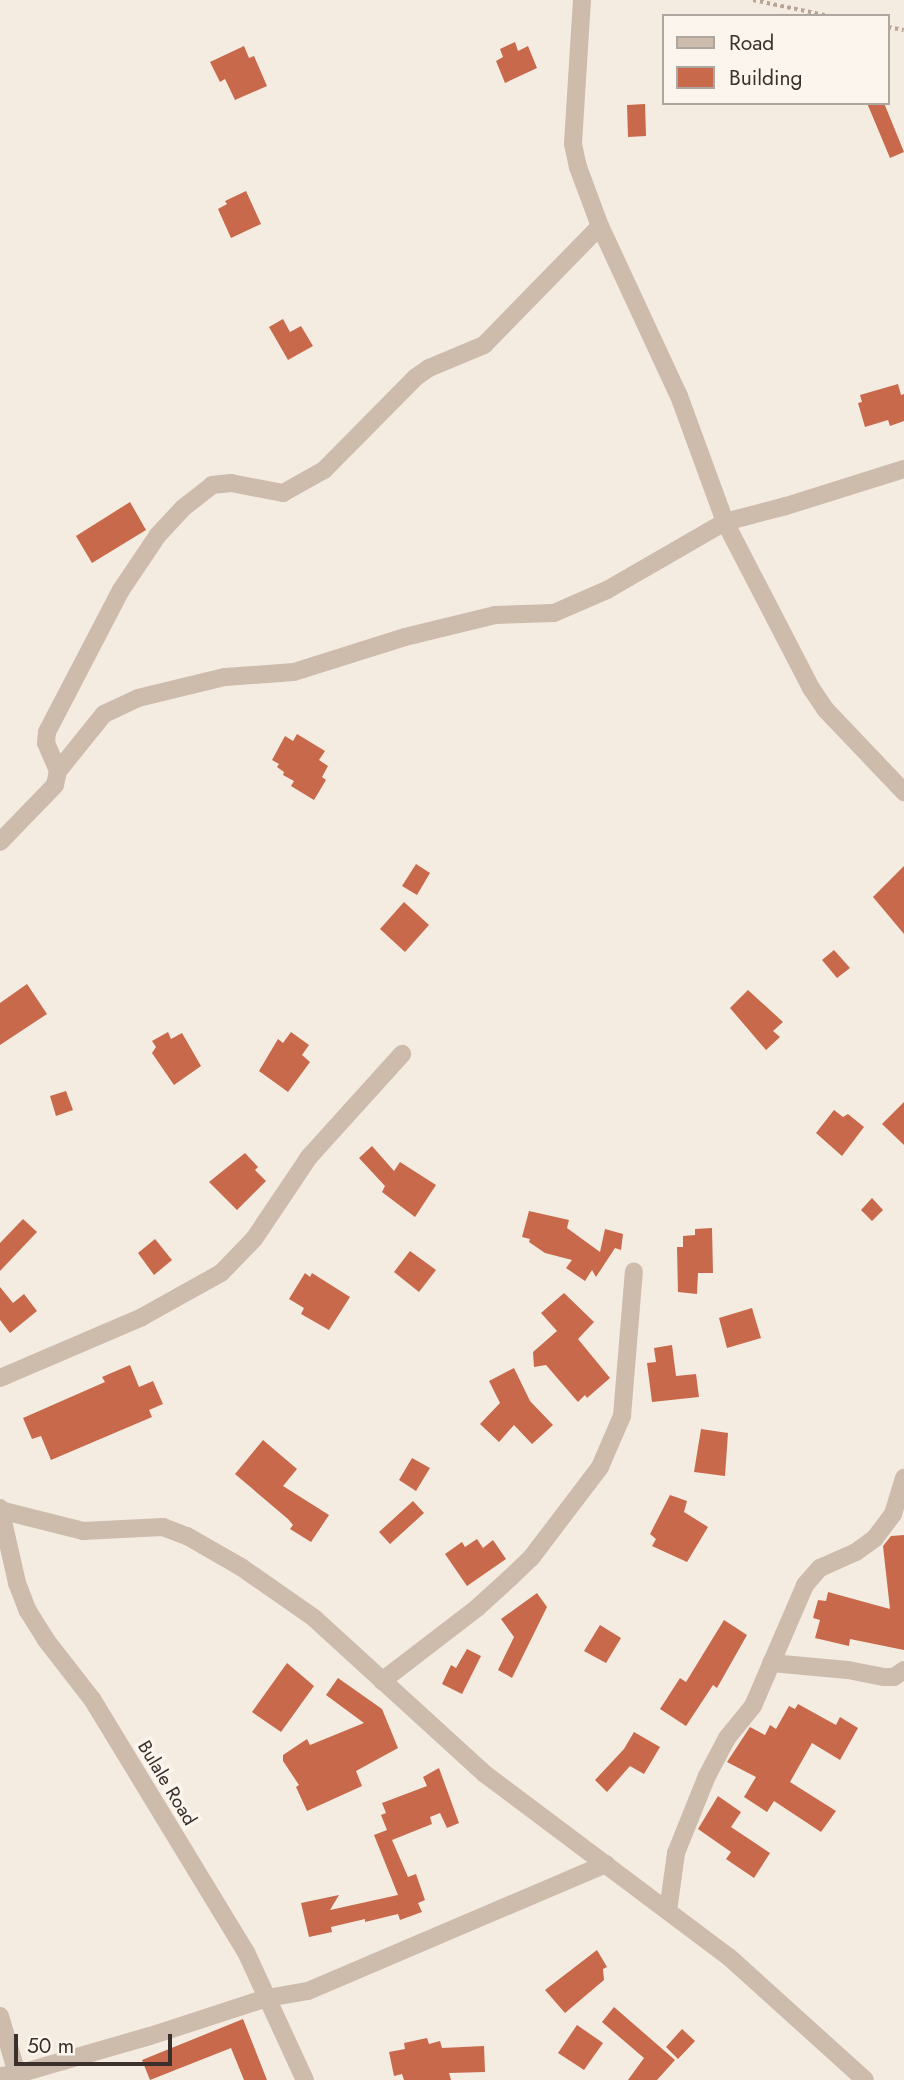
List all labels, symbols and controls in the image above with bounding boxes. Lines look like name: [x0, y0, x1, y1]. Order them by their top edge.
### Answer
legend: [662, 14, 890, 105]
text: Road: [729, 28, 774, 58]
text: Building: [729, 63, 802, 93]
street label: Bulale Road: [133, 1736, 201, 1830]
scale bar: [18, 2021, 175, 2064]
text: 50 m: [27, 2031, 74, 2061]

